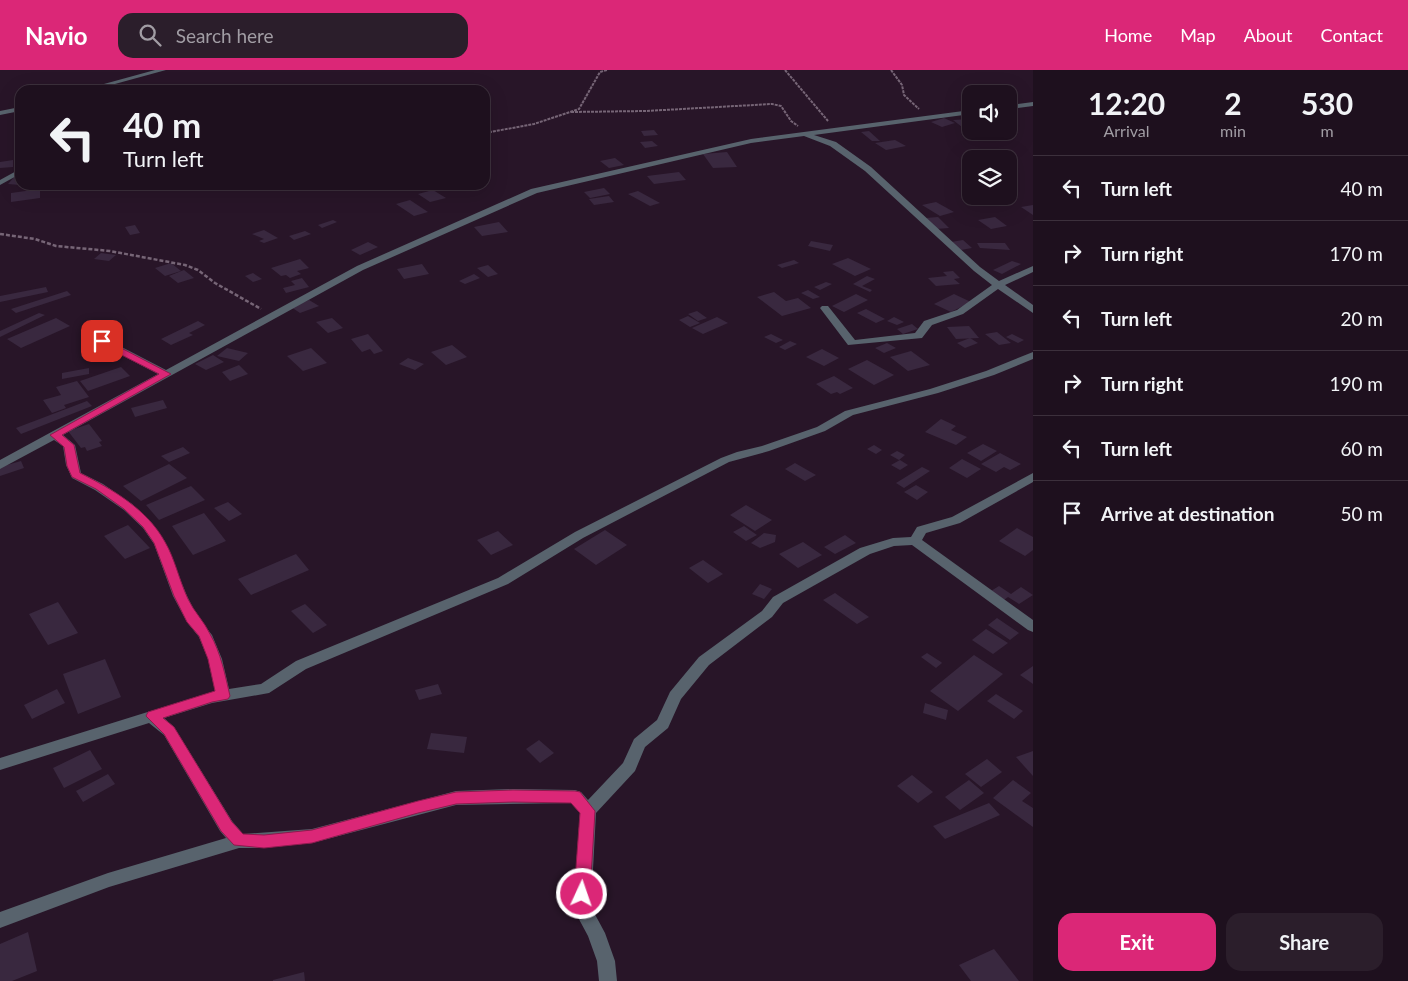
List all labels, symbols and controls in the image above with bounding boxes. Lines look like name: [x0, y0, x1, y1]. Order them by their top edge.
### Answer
search box: [118, 13, 468, 58]
text: Navio: [25, 21, 88, 50]
icon: search: [136, 21, 164, 49]
text: Search here: [176, 24, 274, 47]
text: Home: [1104, 24, 1152, 46]
text: Map: [1180, 24, 1216, 46]
text: About: [1244, 24, 1293, 46]
text: Contact: [1321, 24, 1383, 46]
map controls: [962, 85, 1017, 205]
button: sound: [962, 85, 1017, 140]
text: 12:20: [1088, 85, 1165, 121]
text: 2: [1224, 85, 1242, 121]
text: 530: [1301, 85, 1353, 121]
text: 40 m: [123, 103, 201, 145]
icon: left: [40, 105, 105, 170]
text: Arrival: [1103, 121, 1150, 140]
text: min: [1220, 121, 1246, 140]
text: m: [1320, 121, 1334, 140]
text: Turn left: [123, 145, 204, 172]
button: layers: [962, 150, 1017, 205]
icon: left: [1058, 174, 1086, 202]
text: Turn left: [1101, 177, 1172, 200]
text: 40 m: [1340, 177, 1383, 200]
icon: right: [1058, 239, 1086, 267]
text: Turn right: [1101, 242, 1183, 265]
text: 170 m: [1329, 242, 1383, 265]
icon: left: [1058, 304, 1086, 332]
text: Turn left: [1101, 307, 1172, 330]
text: 20 m: [1340, 307, 1383, 330]
pin: [81, 320, 123, 362]
icon: arrive: [88, 327, 116, 355]
icon: right: [1058, 369, 1086, 397]
text: Turn right: [1101, 372, 1183, 395]
text: 190 m: [1329, 372, 1383, 395]
icon: left: [1058, 434, 1086, 462]
text: Turn left: [1101, 437, 1172, 460]
text: 60 m: [1340, 437, 1383, 460]
icon: arrive: [1058, 499, 1086, 527]
text: Arrive at destination: [1101, 502, 1274, 525]
text: 50 m: [1340, 502, 1383, 525]
position arrow: [555, 867, 607, 919]
button: Exit: [1058, 913, 1216, 971]
button: Share: [1226, 913, 1383, 971]

